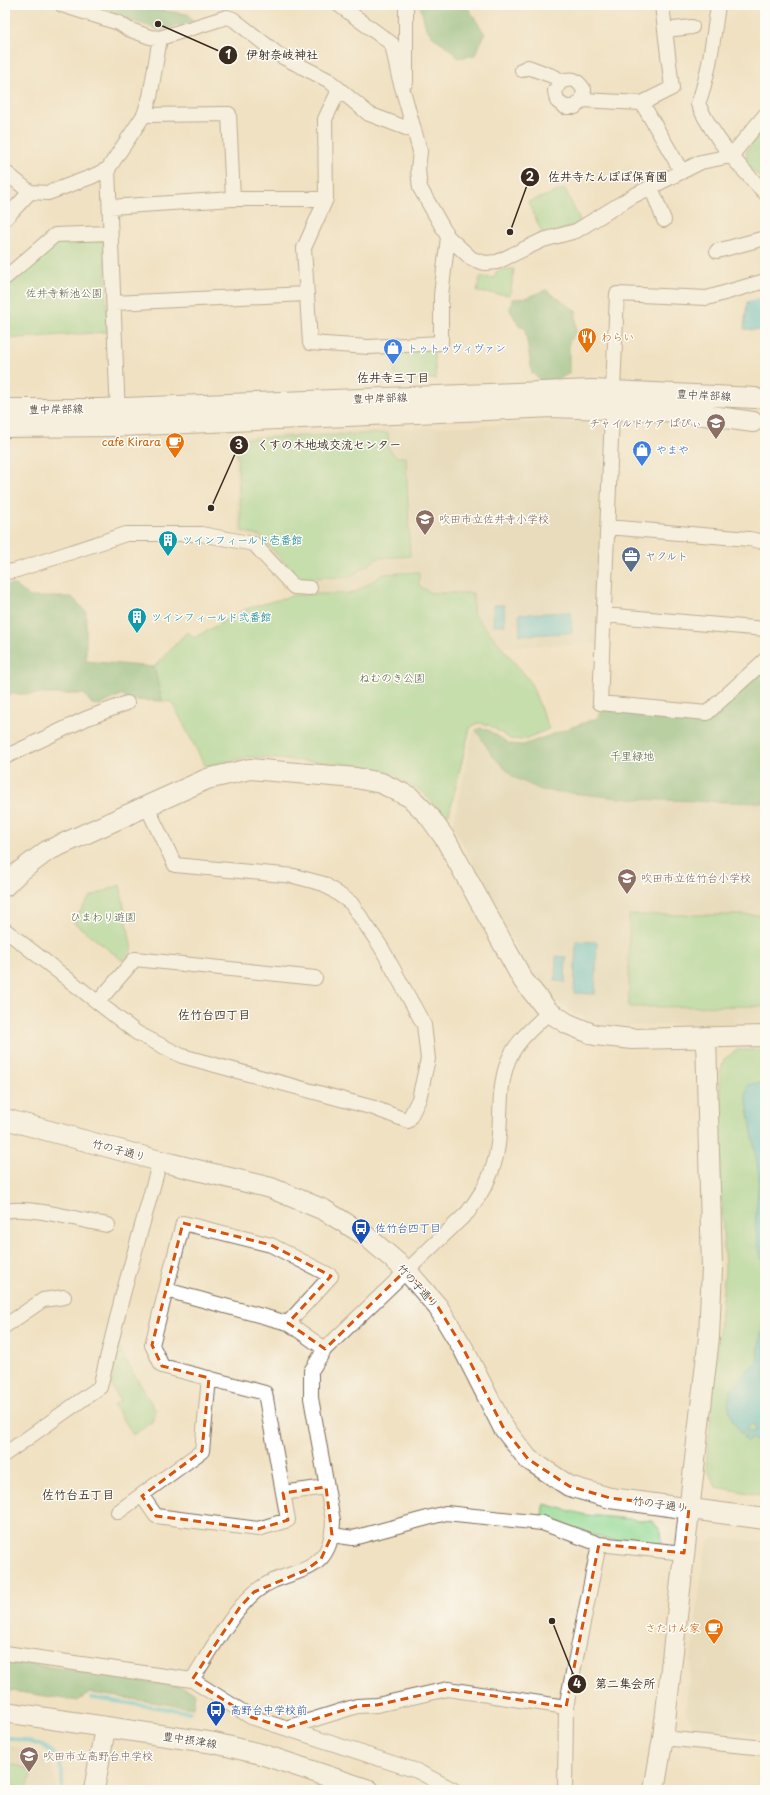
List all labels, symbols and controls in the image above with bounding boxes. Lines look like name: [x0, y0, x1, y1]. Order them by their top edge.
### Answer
callout: 伊射奈岐神社: [218, 43, 326, 67]
text: 1: [225, 45, 231, 63]
text: 伊射奈岐神社: [246, 45, 318, 63]
callout: 佐井寺たんぽぽ保育園: [520, 165, 676, 189]
text: 2: [526, 167, 535, 185]
text: 佐井寺たんぽぽ保育園: [548, 167, 668, 185]
park label: 佐井寺新池公園: [26, 284, 103, 301]
restaurant icon: わらい: [576, 326, 598, 354]
place label: わらい: [601, 328, 634, 345]
shop icon: トゥトゥヴィヴァン: [382, 337, 404, 365]
place label: トゥトゥヴィヴァン: [407, 339, 506, 356]
district label: 佐井寺三丁目: [357, 368, 429, 386]
street label: 豊中岸部線: [676, 385, 732, 404]
street label: 豊中岸部線: [352, 388, 408, 407]
street label: 豊中岸部線: [28, 400, 84, 417]
school or university icon: チャイルドケア ぱぴぃ: [705, 412, 727, 440]
place label: チャイルドケア ぱぴぃ: [589, 414, 702, 431]
cafe icon: cafe Kirara: [164, 431, 186, 459]
place label: cafe Kirara: [102, 433, 161, 450]
callout: くすの木地域交流センター: [229, 433, 409, 457]
text: 3: [235, 435, 243, 453]
text: くすの木地域交流センター: [257, 435, 401, 453]
shop icon: やまや: [631, 439, 653, 467]
place label: やまや: [656, 441, 689, 458]
school or university icon: 吹田市立佐井寺小学校: [414, 508, 436, 536]
place label: 吹田市立佐井寺小学校: [439, 510, 549, 527]
building icon: ツインフィールド壱番館: [157, 529, 179, 557]
place label: ツインフィールド壱番館: [182, 531, 302, 548]
office icon: ヤクルト: [620, 545, 642, 573]
place label: ヤクルト: [645, 547, 688, 564]
building icon: ツインフィールド弐番館: [126, 606, 148, 634]
place label: ツインフィールド弐番館: [151, 608, 271, 625]
park label: ねむのき公園: [359, 669, 425, 686]
park label: 千里緑地: [610, 747, 654, 764]
school or university icon: 吹田市立佐竹台小学校: [616, 867, 638, 895]
place label: 吹田市立佐竹台小学校: [641, 869, 751, 886]
park label: ひまわり遊園: [70, 908, 136, 925]
district label: 佐竹台四丁目: [178, 1005, 250, 1023]
street label: 竹の子通り: [90, 1134, 148, 1165]
bus stop icon: 佐竹台四丁目: [350, 1217, 372, 1245]
place label: 佐竹台四丁目: [375, 1219, 441, 1236]
street label: 竹の子通り: [394, 1260, 443, 1312]
district label: 佐竹台五丁目: [42, 1485, 114, 1503]
street label: 竹の子通り: [632, 1491, 688, 1516]
cafe icon: さたけん家: [703, 1617, 725, 1645]
place label: さたけん家: [645, 1619, 700, 1636]
callout: 第二集会所: [567, 1672, 663, 1696]
text: 4: [573, 1674, 581, 1692]
text: 第二集会所: [595, 1674, 656, 1692]
bus stop icon: 高野台中学校前: [205, 1699, 227, 1727]
place label: 高野台中学校前: [230, 1701, 307, 1718]
street label: 豊中摂津線: [162, 1727, 219, 1752]
school or university icon: 吹田市立高野台中学校: [18, 1745, 40, 1773]
place label: 吹田市立高野台中学校: [43, 1747, 153, 1764]

